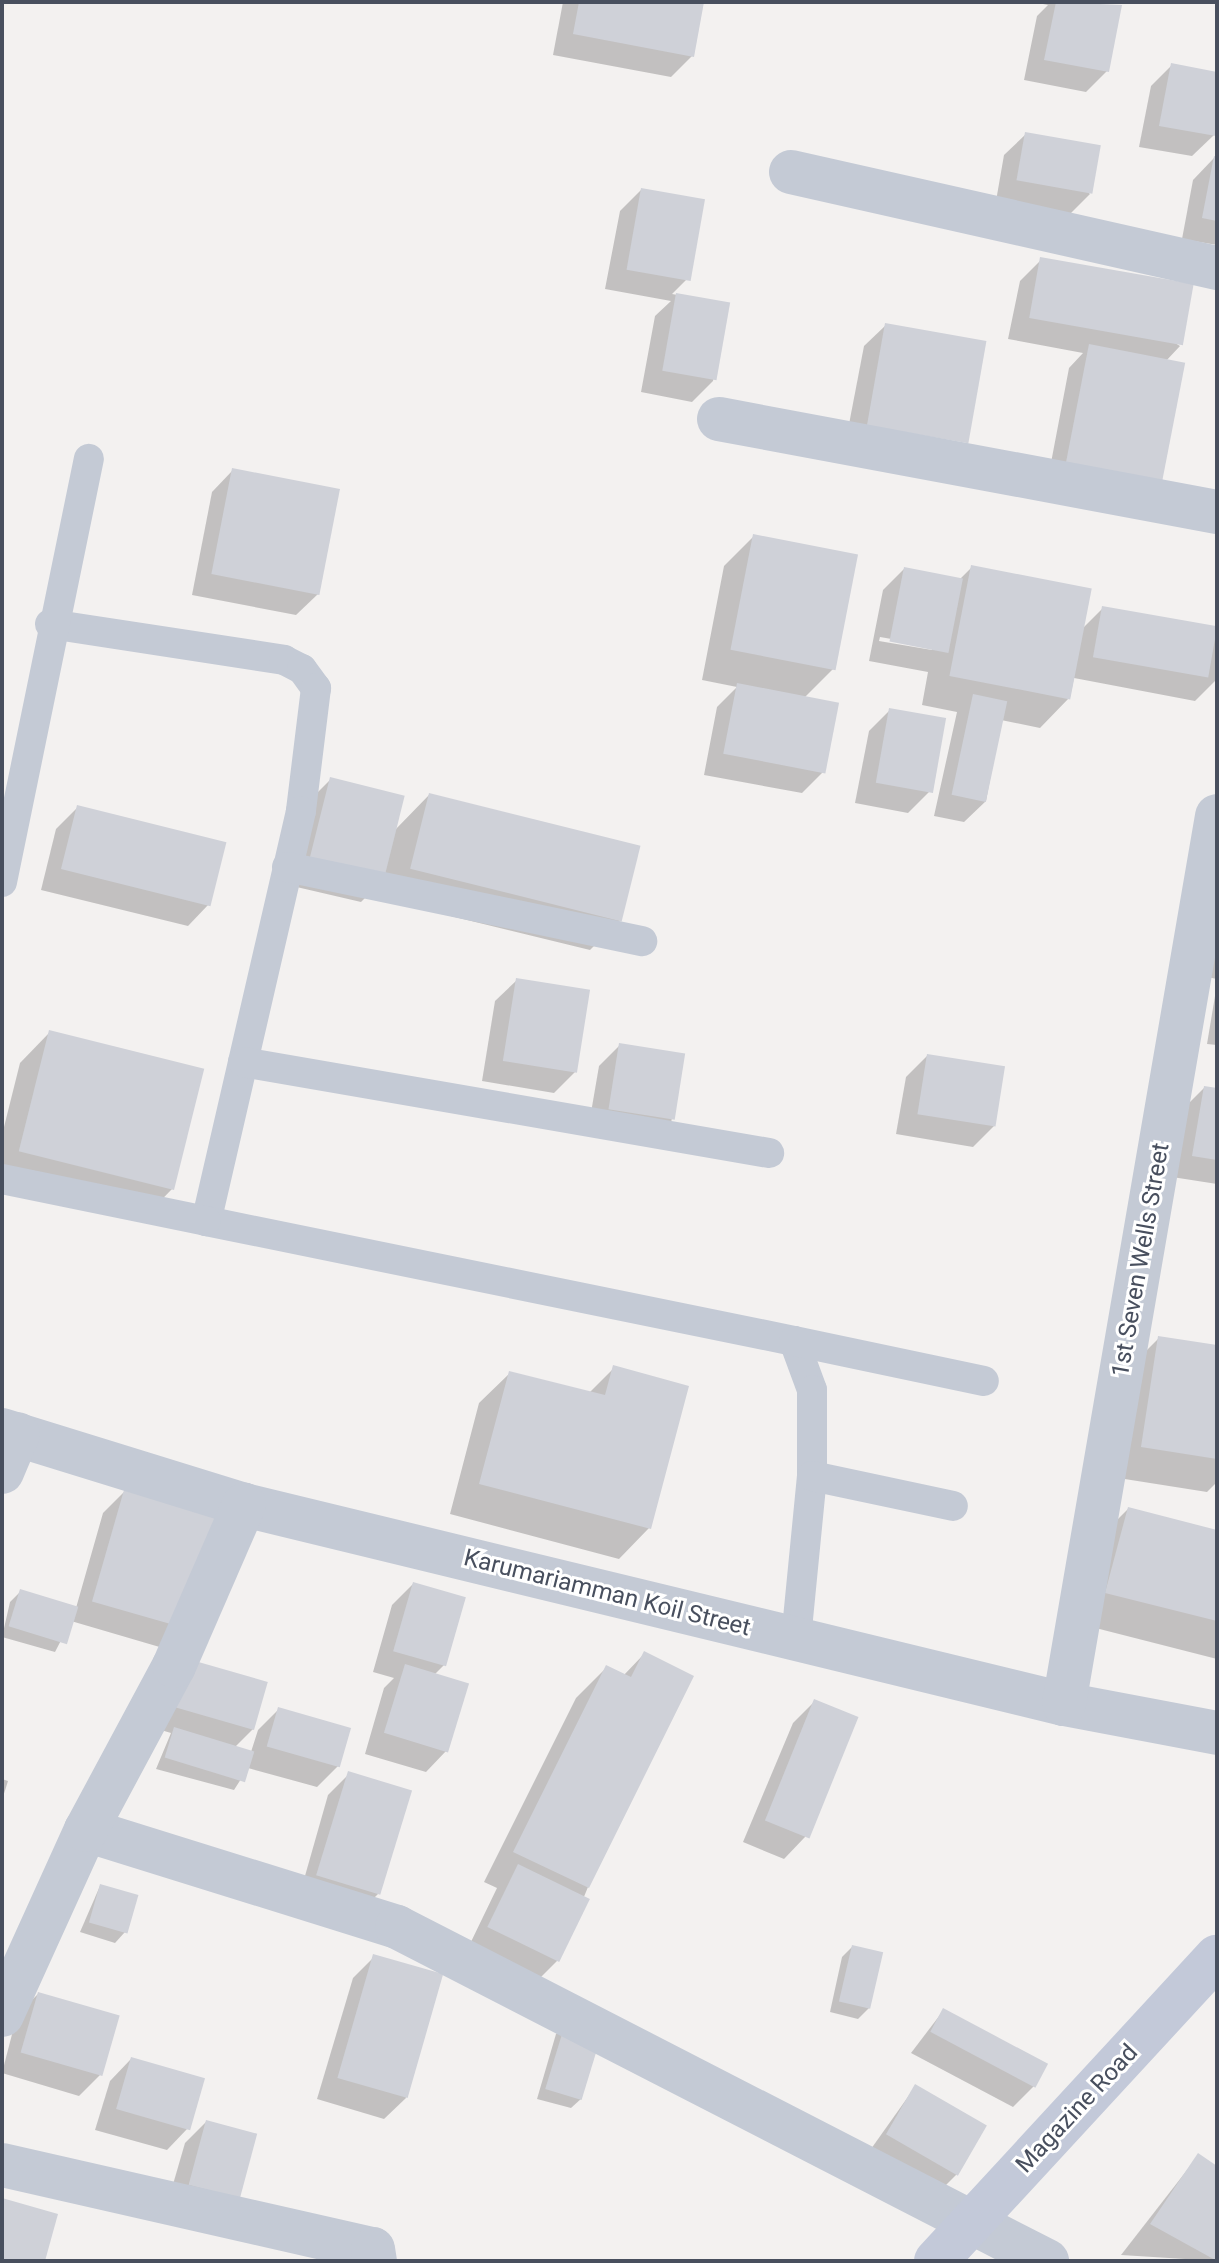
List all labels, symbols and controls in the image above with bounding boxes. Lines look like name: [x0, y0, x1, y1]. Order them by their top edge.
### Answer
street label: 1st Seven Wells Street: [1106, 1141, 1176, 1379]
street label: Karumariamman Koil Street: [461, 1543, 753, 1643]
street label: Magazine Road: [1010, 2039, 1144, 2179]

